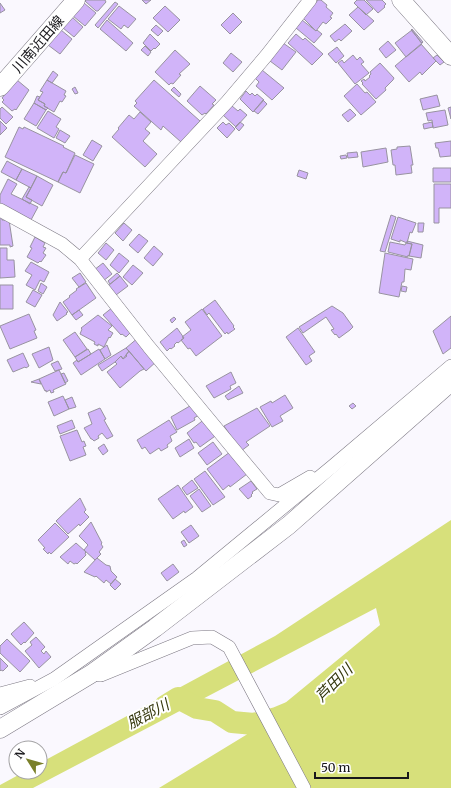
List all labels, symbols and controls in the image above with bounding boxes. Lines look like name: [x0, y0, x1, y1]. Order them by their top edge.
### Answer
street label: 川南近田線: [8, 12, 68, 76]
water label: 芦田川: [311, 659, 358, 705]
water label: 服部川: [123, 694, 174, 733]
north arrow: [8, 740, 48, 780]
text: N: [12, 746, 28, 762]
scale bar: [315, 754, 408, 780]
text: 50 m: [321, 760, 350, 775]

